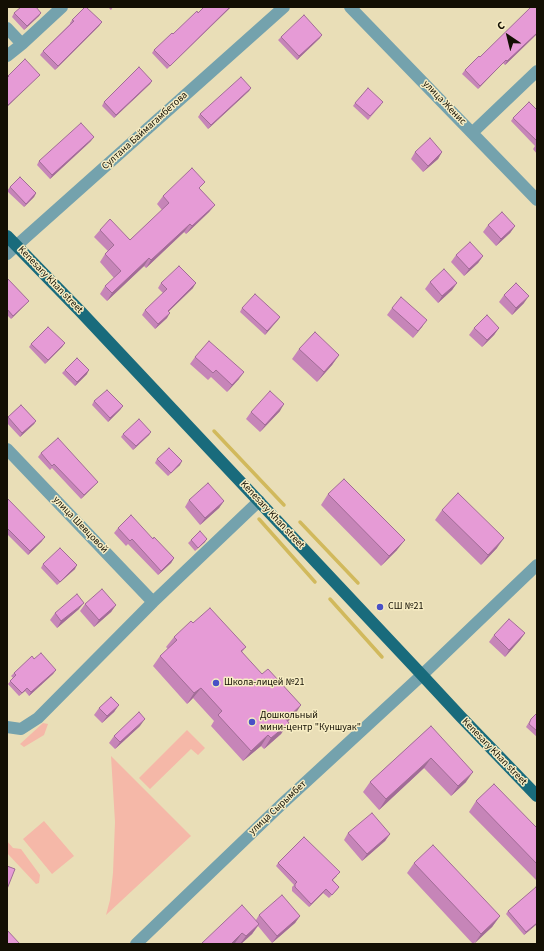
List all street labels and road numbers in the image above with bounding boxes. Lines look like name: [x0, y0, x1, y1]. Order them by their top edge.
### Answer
street label: улица Женис: [420, 78, 468, 128]
street label: Султана Баймагамбетова: [100, 89, 190, 173]
street label: Kenesary Khan street: [15, 244, 85, 316]
street label: Kenesary Khan street: [237, 479, 307, 551]
street label: улица Шевцовой: [50, 494, 110, 556]
street label: Kenesary Khan street: [459, 716, 529, 788]
street label: улица Сырымбет: [247, 778, 309, 838]

